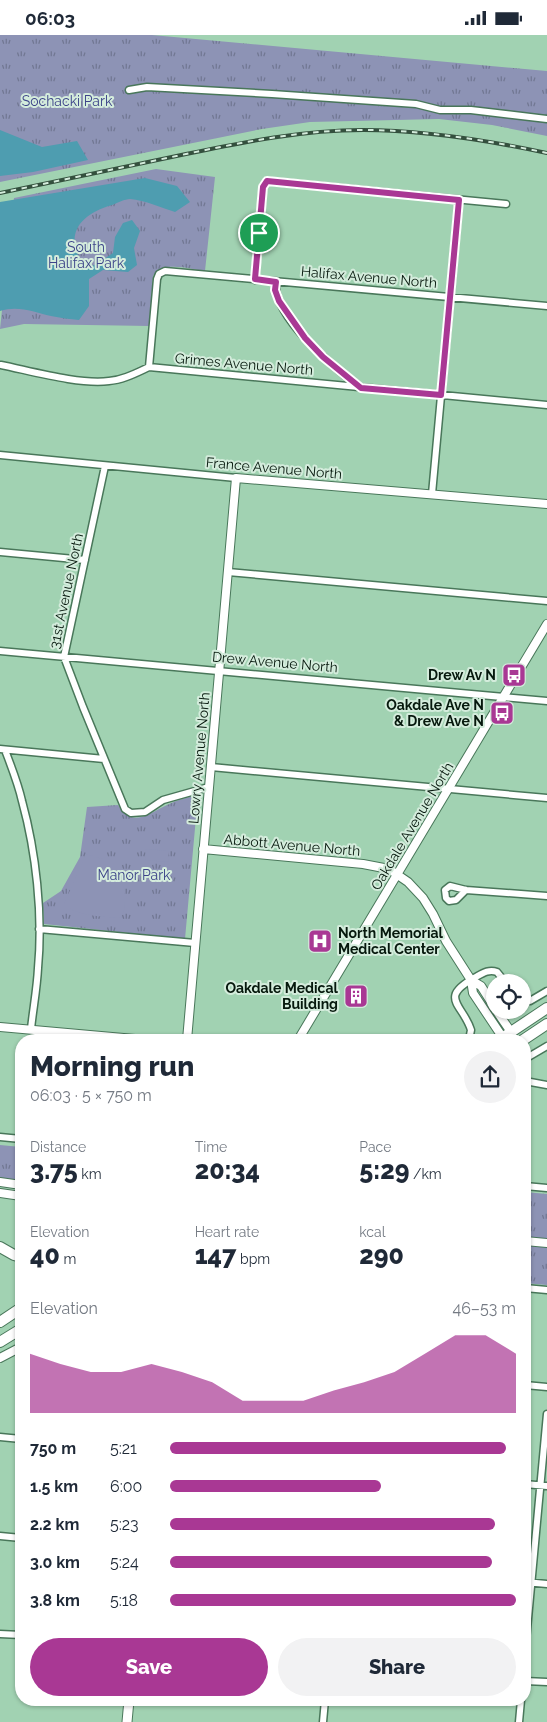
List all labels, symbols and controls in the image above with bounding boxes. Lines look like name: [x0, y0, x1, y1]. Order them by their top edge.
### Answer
text: 06:03: [25, 7, 75, 29]
park label: Sochacki Park: [22, 93, 113, 109]
pin: [238, 212, 280, 254]
icon: arrive: [245, 219, 273, 247]
park label: South Halifax Park: [48, 239, 125, 271]
street label: Halifax Avenue North: [300, 263, 438, 291]
street label: Grimes Avenue North: [174, 350, 314, 378]
street label: France Avenue North: [205, 454, 343, 482]
street label: 31st Avenue North: [46, 532, 86, 650]
street label: Drew Avenue North: [211, 649, 339, 675]
bus stop icon: Drew Av N: [501, 662, 527, 688]
place label: Drew Av N: [428, 667, 496, 683]
street label: Lowry Avenue North: [185, 691, 213, 825]
place label: Oakdale Ave N & Drew Ave N: [386, 697, 484, 729]
bus stop icon: Oakdale Ave N & Drew Ave N: [489, 700, 515, 726]
street label: Oakdale Avenue North: [368, 759, 456, 893]
street label: Abbott Avenue North: [223, 831, 361, 859]
park label: Manor Park: [97, 867, 171, 883]
place label: North Memorial Medical Center: [338, 925, 444, 957]
hospital icon: North Memorial Medical Center: [307, 928, 333, 954]
map controls: [486, 974, 531, 1019]
button: locate: [486, 974, 531, 1019]
place label: Oakdale Medical Building: [225, 980, 339, 1012]
building icon: Oakdale Medical Building: [343, 983, 369, 1009]
text: Morning run: [30, 1050, 194, 1083]
button: share: [464, 1051, 516, 1103]
text: 06:03 · 5 × 750 m: [30, 1086, 152, 1105]
text: Distance: [30, 1139, 86, 1155]
text: Time: [195, 1139, 227, 1155]
text: Pace: [359, 1139, 391, 1155]
text: 3.75: [30, 1155, 78, 1185]
text: 20:34: [195, 1155, 260, 1185]
text: 5:29: [359, 1155, 409, 1185]
text: km: [78, 1166, 102, 1182]
text: /km: [409, 1166, 442, 1182]
text: Elevation: [30, 1224, 89, 1240]
text: Heart rate: [195, 1224, 259, 1240]
text: kcal: [359, 1224, 386, 1240]
text: 40: [30, 1240, 60, 1270]
text: 147: [195, 1240, 236, 1270]
text: 290: [359, 1240, 404, 1270]
text: m: [60, 1251, 76, 1267]
text: bpm: [236, 1251, 270, 1267]
text: Elevation: [30, 1299, 98, 1318]
text: 46–53 m: [452, 1299, 516, 1318]
text: 750 m: [30, 1439, 76, 1458]
text: 5:21: [110, 1439, 137, 1458]
text: 1.5 km: [30, 1477, 78, 1496]
text: 6:00: [110, 1477, 142, 1496]
text: 2.2 km: [30, 1515, 79, 1534]
text: 5:23: [110, 1515, 139, 1534]
text: 3.0 km: [30, 1553, 80, 1572]
text: 5:24: [110, 1553, 139, 1572]
text: 3.8 km: [30, 1591, 80, 1610]
text: 5:18: [110, 1591, 138, 1610]
button: Save: [30, 1638, 268, 1696]
button: Share: [278, 1638, 516, 1696]

